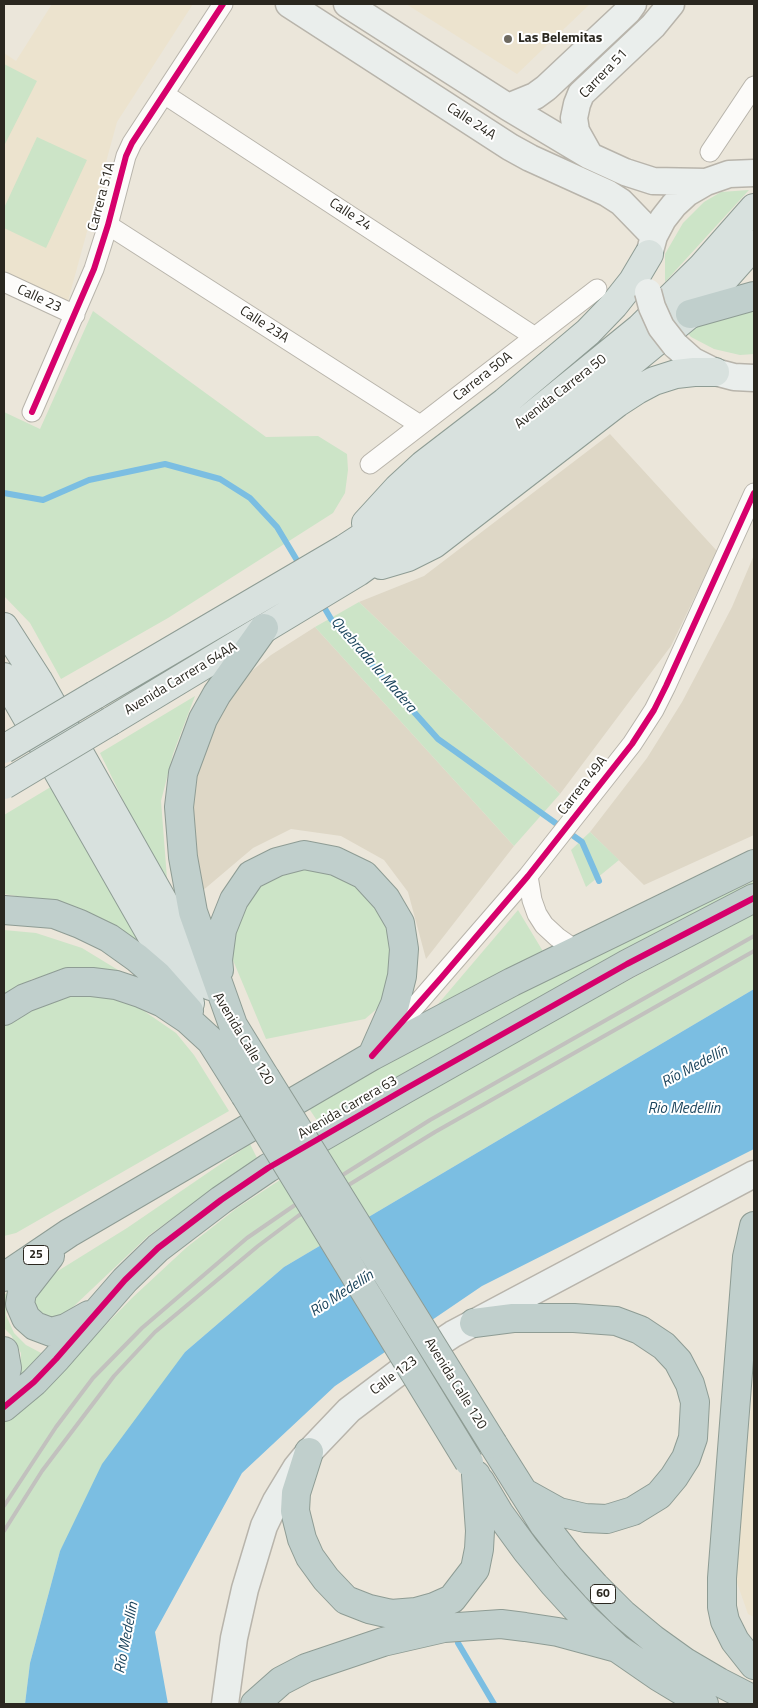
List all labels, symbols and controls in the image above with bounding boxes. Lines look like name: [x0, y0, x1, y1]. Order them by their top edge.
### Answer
place label: Las Belemitas: [518, 31, 602, 47]
marker: Las Belemitas: [502, 33, 514, 45]
street label: Carrera 51: [576, 46, 632, 102]
street label: Calle 24A: [443, 100, 499, 144]
street label: Carrera 51A: [85, 161, 119, 233]
street label: Calle 24: [326, 195, 374, 235]
street label: Calle 23: [14, 281, 64, 317]
street label: Calle 23A: [236, 303, 292, 347]
street label: Carrera 50A: [450, 349, 516, 405]
street label: Avenida Carrera 50: [512, 351, 610, 433]
water label: Quebrada la Madera: [326, 613, 420, 717]
street label: Avenida Carrera 64AA: [122, 639, 240, 719]
street label: Carrera 49A: [555, 753, 611, 819]
street label: Avenida Calle 120: [209, 990, 277, 1088]
water label: Río Medellín: [659, 1042, 731, 1092]
street label: Avenida Carrera 63: [295, 1073, 401, 1143]
water label: Rio Medellin: [648, 1100, 720, 1118]
road number: 25: [24, 1246, 48, 1264]
water label: Río Medellín: [307, 1267, 377, 1321]
street label: Avenida Calle 120: [420, 1335, 490, 1433]
street label: Calle 123: [367, 1353, 421, 1399]
road number: 60: [590, 1585, 616, 1604]
water label: Río Medellín: [111, 1601, 143, 1675]

